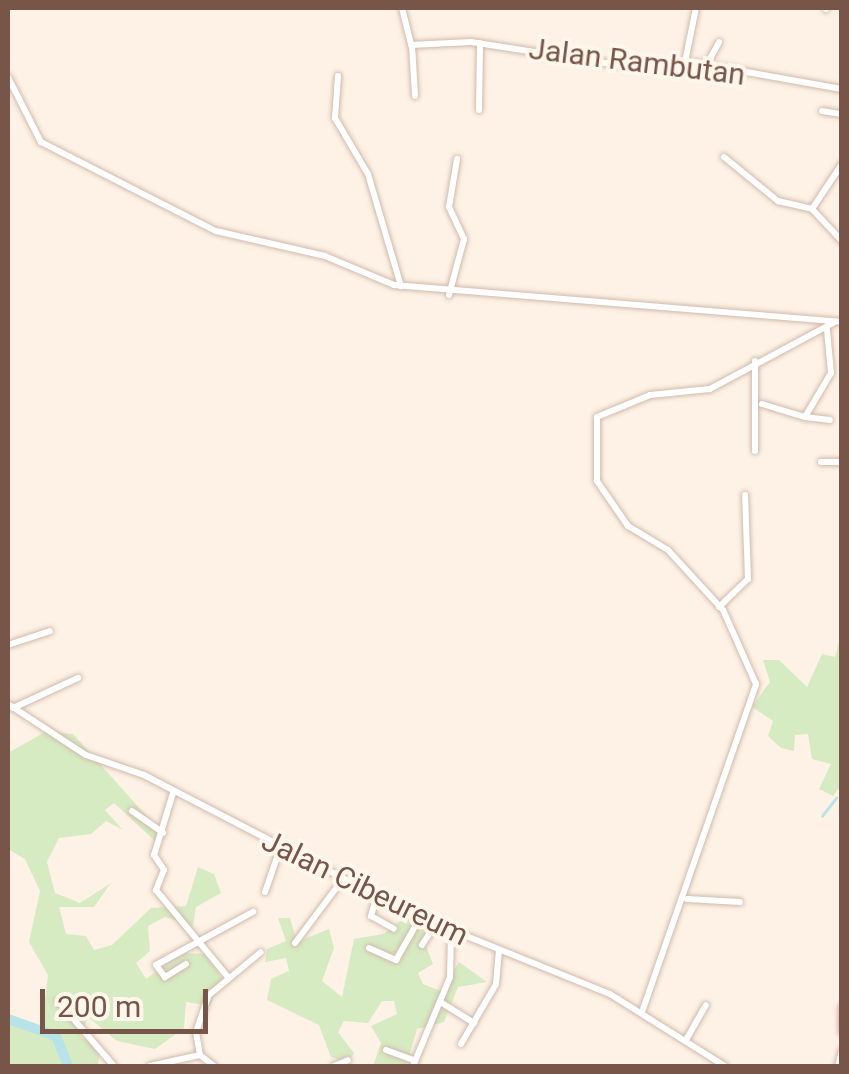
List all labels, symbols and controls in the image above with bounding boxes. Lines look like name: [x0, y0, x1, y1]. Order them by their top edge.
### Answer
street label: Jalan Rambutan: [527, 31, 747, 93]
street label: Jalan Cibeureum: [256, 822, 474, 954]
scale bar: [45, 969, 212, 1031]
text: 200 m: [57, 989, 141, 1024]

